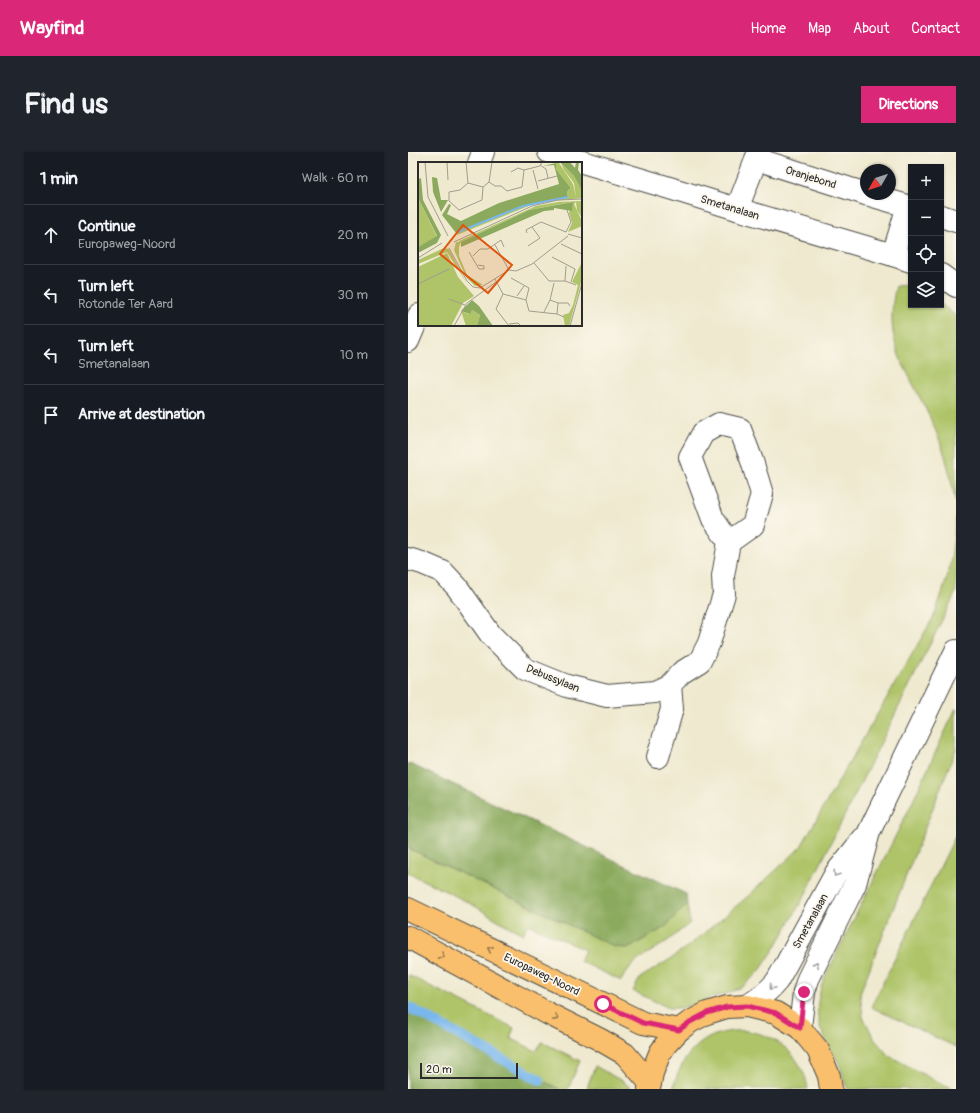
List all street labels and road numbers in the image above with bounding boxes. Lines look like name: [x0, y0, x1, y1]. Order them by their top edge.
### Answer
street label: Oranjebond: [784, 164, 838, 191]
street label: Smetanalaan: [699, 192, 761, 223]
street label: Debussylaan: [524, 662, 581, 695]
street label: Smetanalaan: [790, 891, 831, 951]
street label: Europaweg-Noord: [502, 950, 582, 998]

